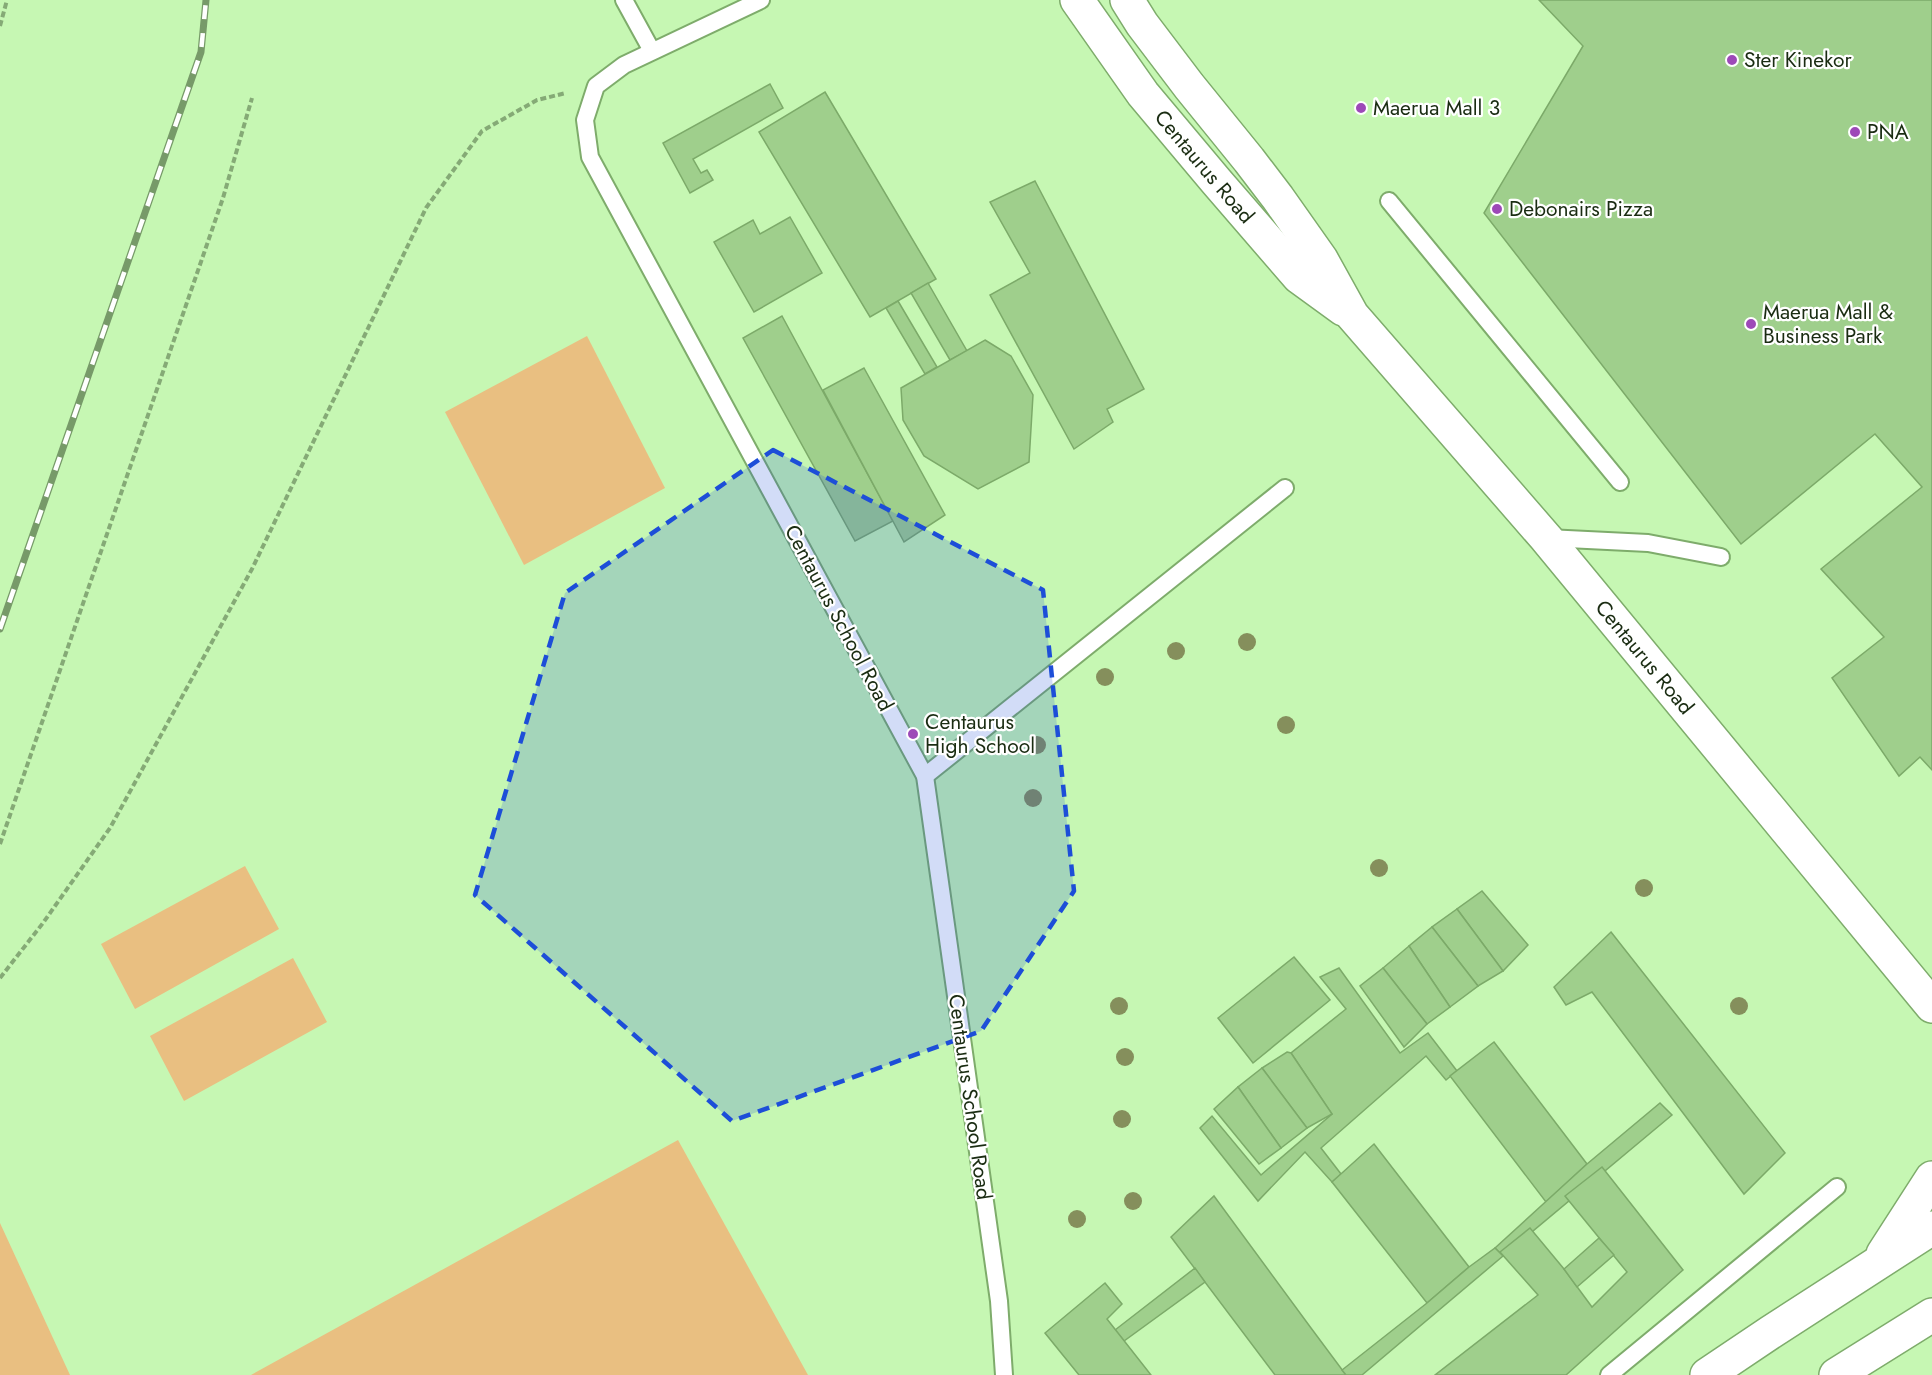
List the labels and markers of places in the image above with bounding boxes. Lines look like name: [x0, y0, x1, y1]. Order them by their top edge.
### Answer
place label: Ster Kinekor: [1744, 45, 1852, 75]
marker: Ster Kinekor: [1725, 53, 1739, 67]
place label: Maerua Mall 3: [1373, 93, 1500, 123]
marker: Maerua Mall 3: [1354, 101, 1368, 115]
place label: PNA: [1867, 117, 1909, 147]
marker: PNA: [1848, 125, 1862, 139]
place label: Debonairs Pizza: [1509, 194, 1653, 224]
marker: Debonairs Pizza: [1490, 202, 1504, 216]
place label: Maerua Mall & Business Park: [1763, 297, 1893, 351]
marker: Maerua Mall & Business Park: [1744, 317, 1758, 331]
place label: Centaurus High School: [925, 707, 1035, 761]
marker: Centaurus High School: [906, 727, 920, 741]

